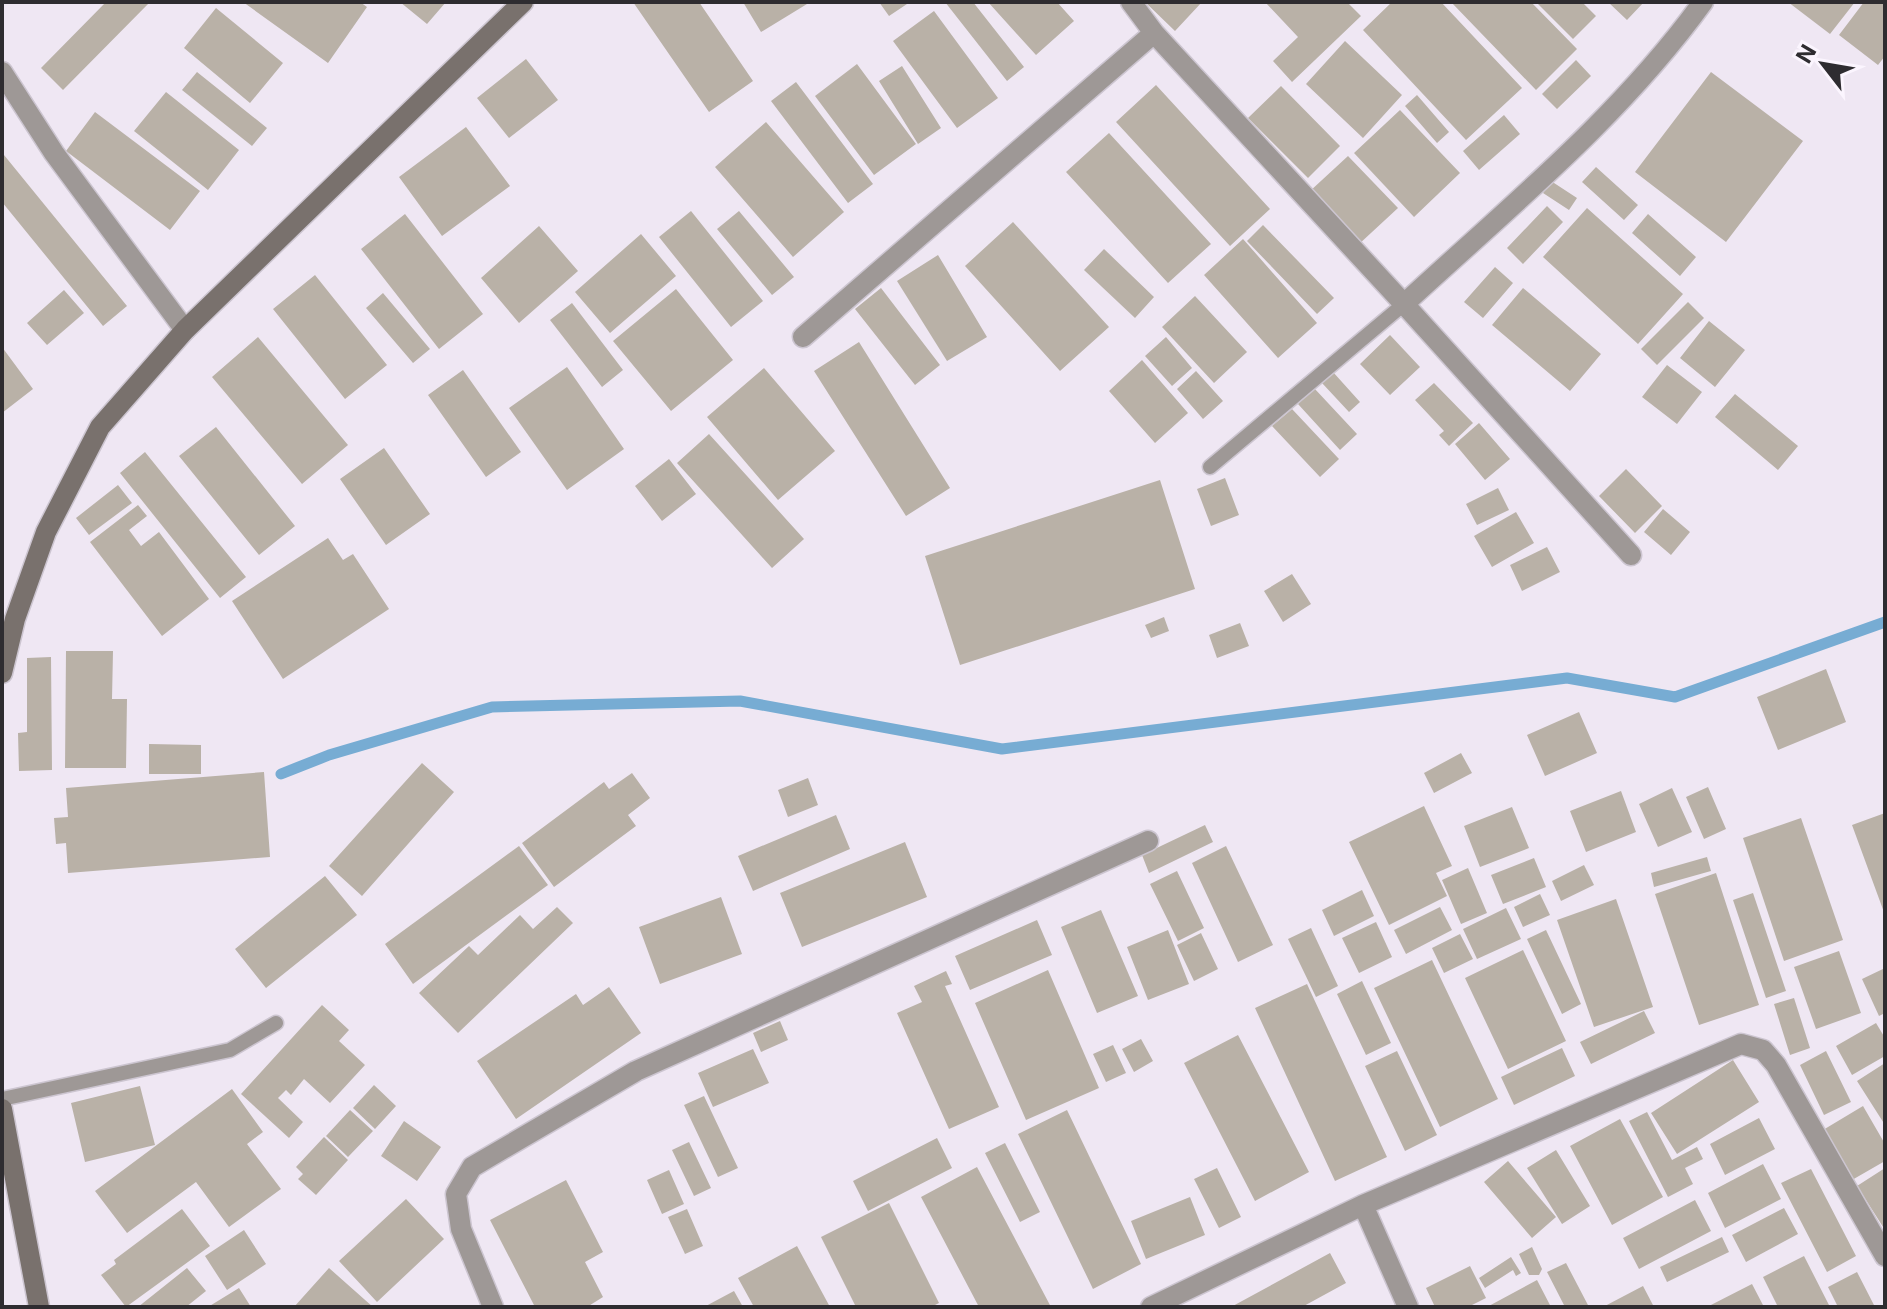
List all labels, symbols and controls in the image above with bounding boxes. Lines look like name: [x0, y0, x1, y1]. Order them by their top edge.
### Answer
north arrow: [1783, 24, 1863, 104]
text: N: [1790, 40, 1821, 68]

